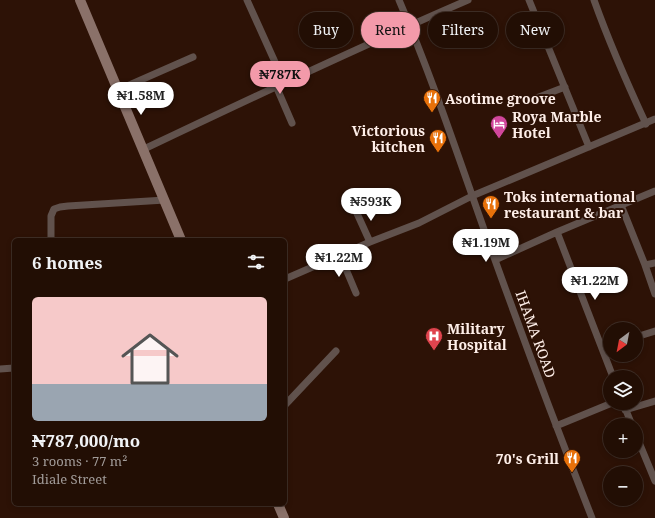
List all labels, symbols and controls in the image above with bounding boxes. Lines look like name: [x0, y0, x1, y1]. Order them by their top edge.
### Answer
chip: Buy: [299, 12, 353, 48]
chip: Rent: [361, 12, 420, 48]
chip: Filters: [428, 12, 498, 48]
chip: New: [506, 12, 564, 48]
pin: ₦787K: [252, 61, 308, 95]
text: ₦787K: [259, 65, 301, 83]
pin: ₦1.58M: [108, 82, 174, 116]
text: ₦1.58M: [117, 86, 165, 104]
restaurant icon: Asotime groove: [422, 88, 442, 113]
place label: Asotime groove: [445, 89, 556, 108]
place label: Roya Marble Hotel: [512, 107, 602, 142]
hotel icon: Roya Marble Hotel: [489, 114, 509, 139]
place label: Victorious kitchen: [352, 121, 425, 156]
restaurant icon: Victorious kitchen: [428, 128, 448, 153]
place label: Toks international restaurant & bar: [504, 187, 635, 222]
pin: ₦593K: [343, 188, 399, 222]
text: ₦593K: [350, 192, 392, 210]
restaurant icon: Toks international restaurant & bar: [481, 194, 501, 219]
pin: ₦1.19M: [453, 229, 519, 263]
text: ₦1.19M: [462, 233, 510, 251]
pin: ₦1.22M: [306, 244, 372, 278]
text: ₦1.22M: [315, 248, 363, 266]
text: 6 homes: [32, 251, 102, 274]
icon: filters: [245, 251, 267, 273]
pin: ₦1.22M: [562, 267, 628, 301]
text: ₦1.22M: [571, 271, 619, 289]
street label: IHAMA ROAD: [511, 288, 561, 380]
place label: Military Hospital: [447, 319, 507, 354]
north arrow: [603, 322, 643, 362]
map controls: [603, 322, 643, 506]
icon: home: [114, 323, 186, 395]
hospital icon: Military Hospital: [424, 326, 444, 351]
button: layers: [603, 370, 643, 410]
button: +: [603, 418, 643, 458]
text: ₦787,000/mo: [32, 429, 140, 452]
restaurant icon: 70's Grill: [562, 448, 582, 473]
place label: 70's Grill: [496, 449, 559, 468]
text: 3 rooms · 77 m²: [32, 452, 127, 470]
button: −: [603, 466, 643, 506]
text: Idiale Street: [32, 470, 107, 488]

